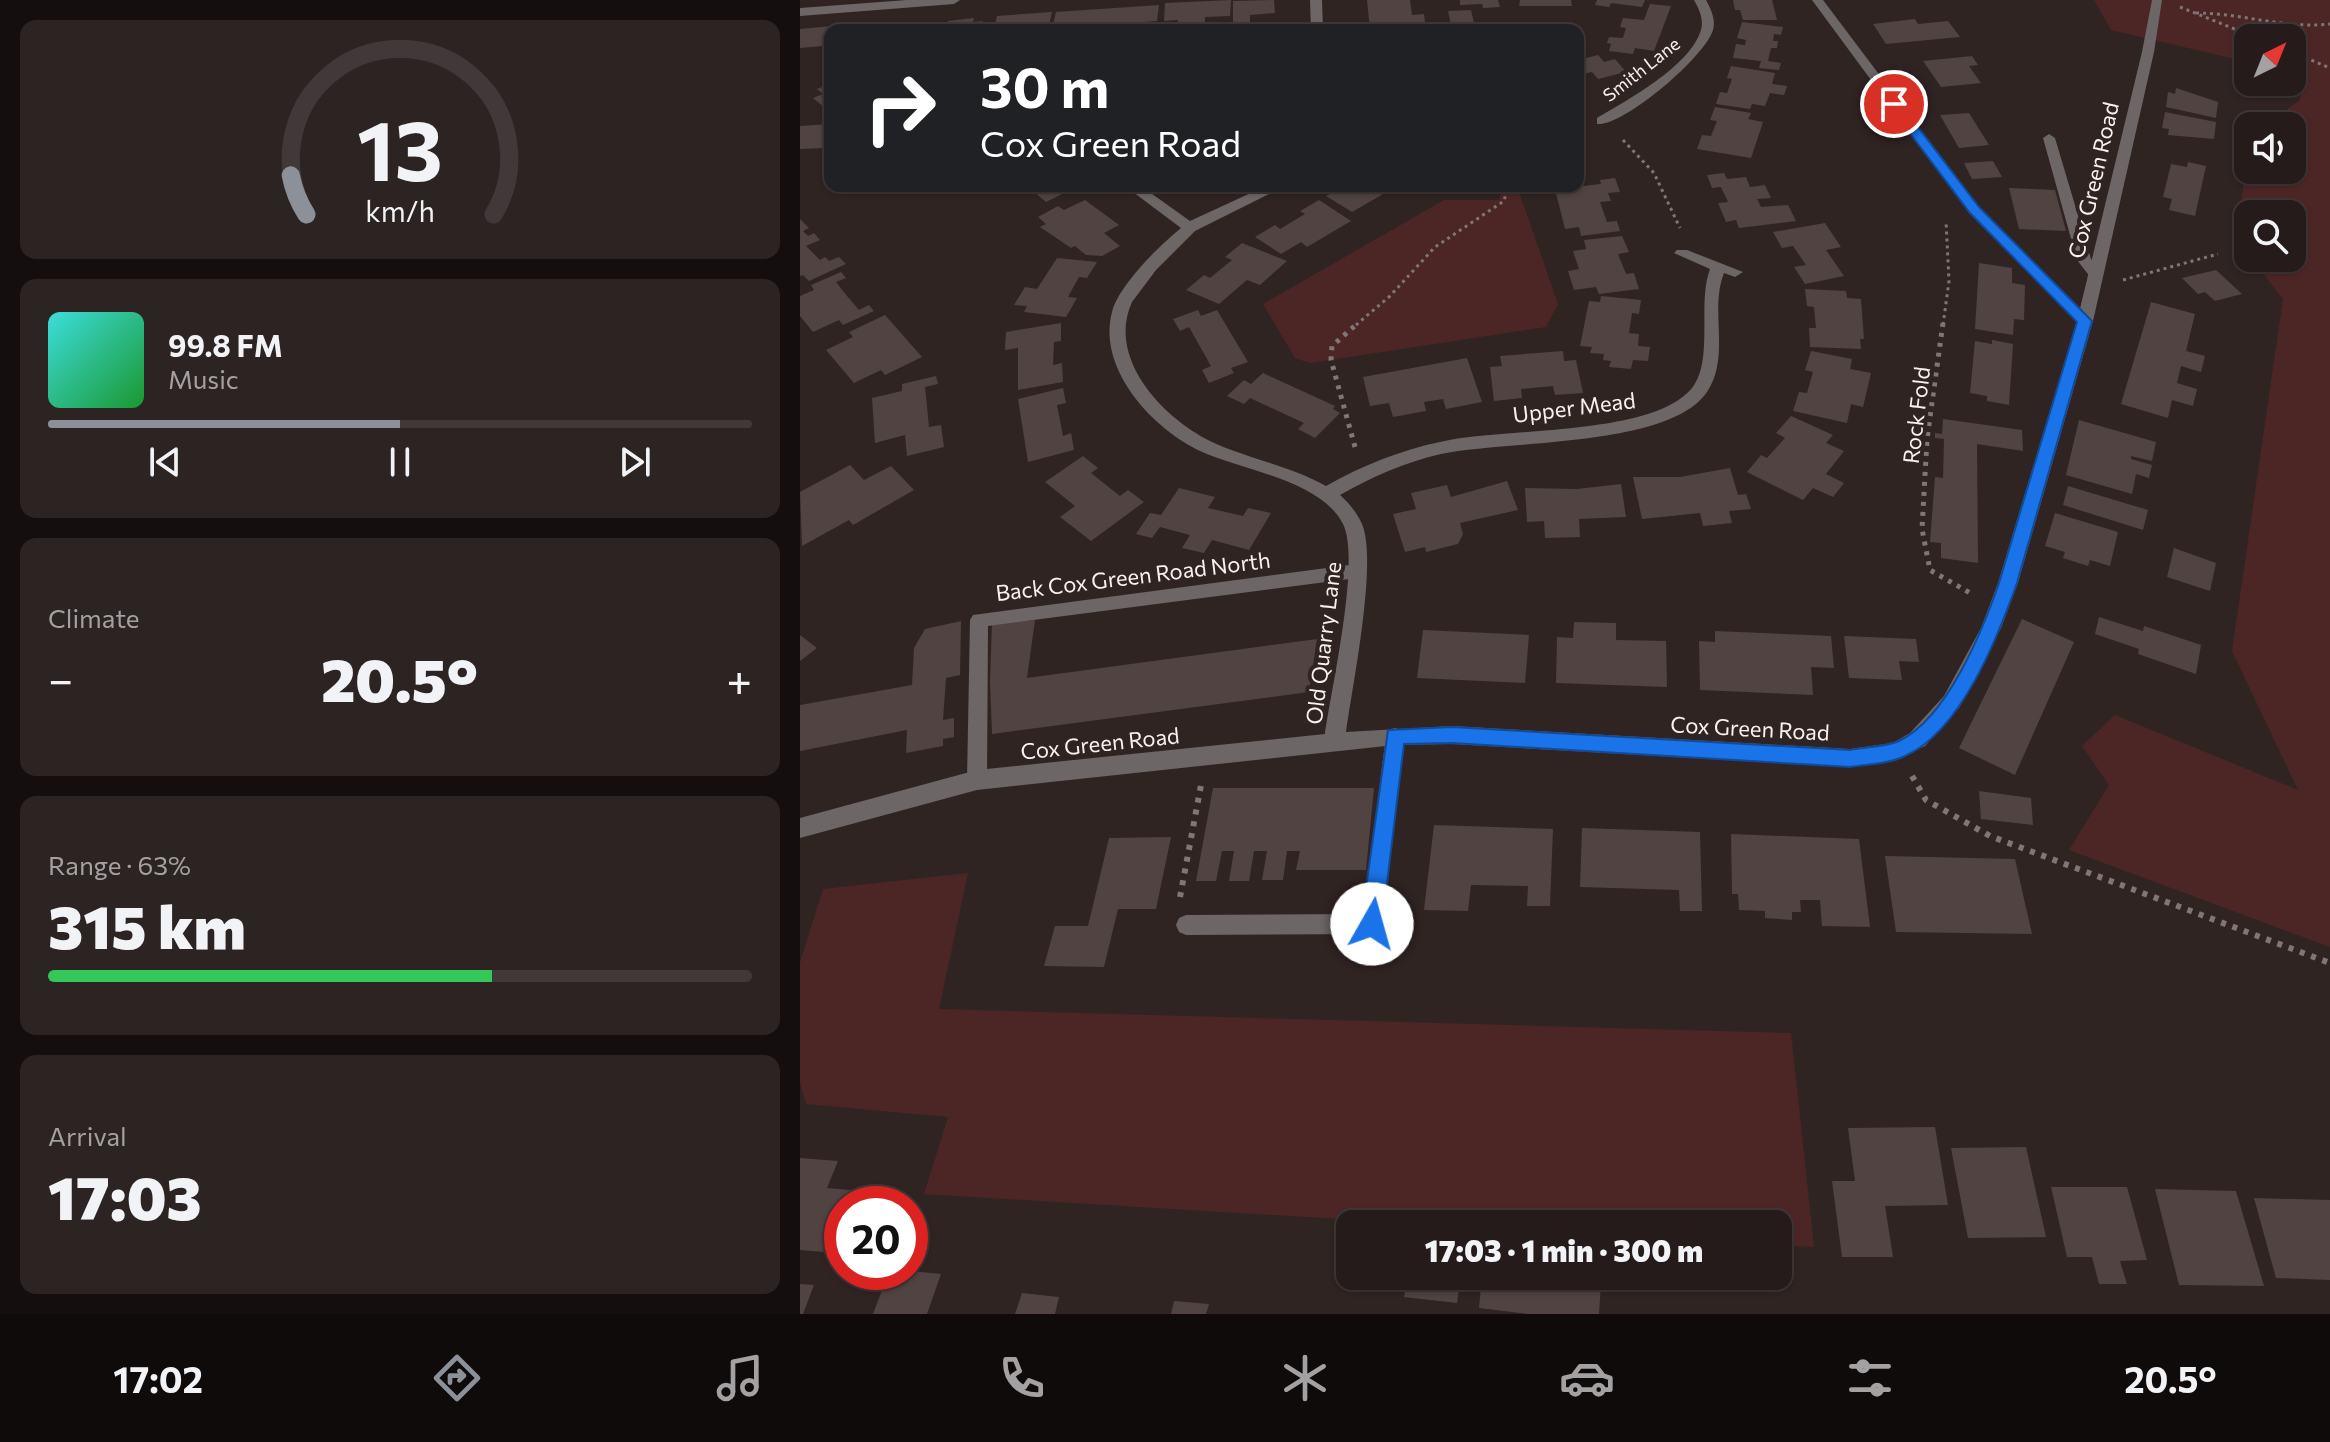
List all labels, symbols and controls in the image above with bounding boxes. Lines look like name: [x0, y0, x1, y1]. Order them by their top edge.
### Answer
north arrow: [2234, 24, 2306, 96]
map controls: [2234, 24, 2306, 272]
street label: Smith Lane: [1598, 32, 1684, 106]
text: 30 m: [980, 51, 1109, 120]
icon: right: [848, 56, 952, 160]
pin: [1860, 70, 1928, 138]
icon: arrive: [1872, 82, 1916, 126]
text: 13: [357, 96, 443, 198]
street label: Cox Green Road: [2062, 99, 2124, 261]
button: sound: [2234, 112, 2306, 184]
text: Cox Green Road: [980, 120, 1241, 164]
text: km/h: [365, 194, 435, 229]
button: search: [2234, 200, 2306, 272]
text: 99.8 FM: [168, 326, 283, 363]
text: Music: [168, 363, 239, 394]
street label: Rock Fold: [1897, 365, 1935, 465]
street label: Upper Mead: [1511, 386, 1637, 428]
icon: previous: [143, 440, 187, 484]
icon: pause: [378, 440, 422, 484]
icon: next: [613, 440, 657, 484]
street label: Back Cox Green Road North: [994, 546, 1272, 606]
street label: Old Quarry Lane: [1300, 560, 1346, 726]
text: Climate: [48, 602, 140, 633]
text: 20.5°: [321, 641, 478, 714]
text: −: [48, 651, 73, 705]
text: +: [726, 651, 752, 705]
street label: Cox Green Road: [1670, 710, 1830, 746]
street label: Cox Green Road: [1019, 721, 1181, 765]
text: Range · 63%: [48, 849, 191, 880]
position arrow: [1330, 882, 1414, 966]
text: 315 km: [48, 888, 246, 961]
text: Arrival: [48, 1120, 127, 1151]
text: 17:03: [48, 1159, 202, 1232]
speed limit sign: 20: [824, 1186, 928, 1290]
text: 17:03 · 1 min · 300 m: [1425, 1231, 1703, 1268]
icon: directions: [429, 1350, 485, 1406]
icon: music: [712, 1350, 768, 1406]
icon: phone: [994, 1350, 1050, 1406]
icon: climate: [1277, 1350, 1333, 1406]
icon: car: [1559, 1350, 1615, 1406]
icon: filters: [1842, 1350, 1898, 1406]
text: 17:02: [113, 1356, 203, 1400]
text: 20.5°: [2124, 1356, 2217, 1400]

